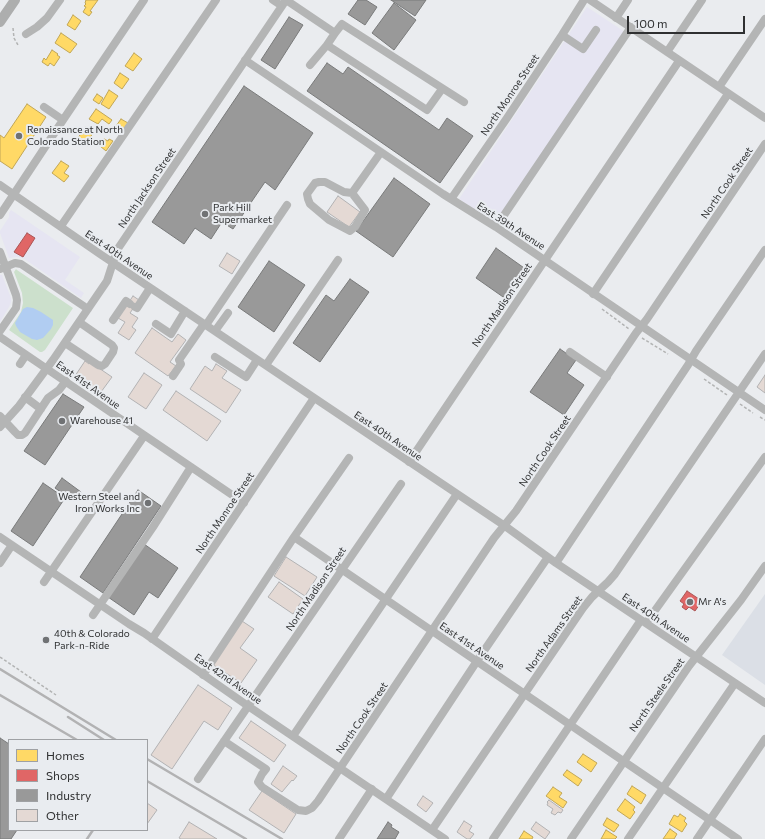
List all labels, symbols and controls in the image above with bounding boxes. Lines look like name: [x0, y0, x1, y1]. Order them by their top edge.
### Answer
scale bar: [629, 8, 747, 34]
text: 100 m: [634, 16, 668, 30]
street label: North Monroe Street: [478, 52, 542, 138]
place label: Renaissance at North Colorado Station: [27, 124, 123, 148]
marker: Renaissance at North Colorado Station: [14, 131, 24, 141]
street label: North Cook Street: [699, 145, 755, 221]
street label: North Jackson Street: [116, 146, 178, 230]
street label: East 39th Avenue: [475, 200, 547, 252]
place label: Park Hill Supermarket: [213, 202, 272, 226]
marker: Park Hill Supermarket: [200, 209, 210, 219]
street label: East 40th Avenue: [83, 228, 155, 282]
street label: North Madison Street: [469, 261, 535, 349]
street label: East 41st Avenue: [54, 358, 122, 412]
street label: East 40th Avenue: [352, 409, 424, 463]
street label: North Cook Street: [517, 413, 573, 489]
place label: Warehouse 41: [70, 415, 133, 427]
marker: Warehouse 41: [57, 416, 67, 426]
street label: North Monroe Street: [193, 470, 257, 556]
place label: Western Steel and Iron Works Inc: [58, 491, 140, 514]
marker: Western Steel and Iron Works Inc: [143, 498, 153, 508]
street label: North Madison Street: [283, 545, 349, 633]
street label: East 40th Avenue: [620, 591, 692, 645]
street label: North Adams Street: [523, 594, 585, 674]
place label: Mr A's: [698, 596, 726, 608]
marker: Mr A's: [685, 597, 695, 607]
street label: East 41st Avenue: [437, 620, 507, 672]
place label: 40th & Colorado Park-n-Ride: [54, 628, 130, 652]
marker: 40th & Colorado Park-n-Ride: [41, 635, 51, 645]
street label: East 42nd Avenue: [192, 651, 264, 707]
street label: North Steele Street: [627, 656, 687, 734]
street label: North Cook Street: [334, 680, 390, 756]
legend: [8, 739, 148, 831]
text: Homes: [46, 748, 84, 762]
text: Shops: [46, 768, 80, 782]
text: Industry: [46, 788, 91, 802]
text: Other: [46, 808, 79, 822]

